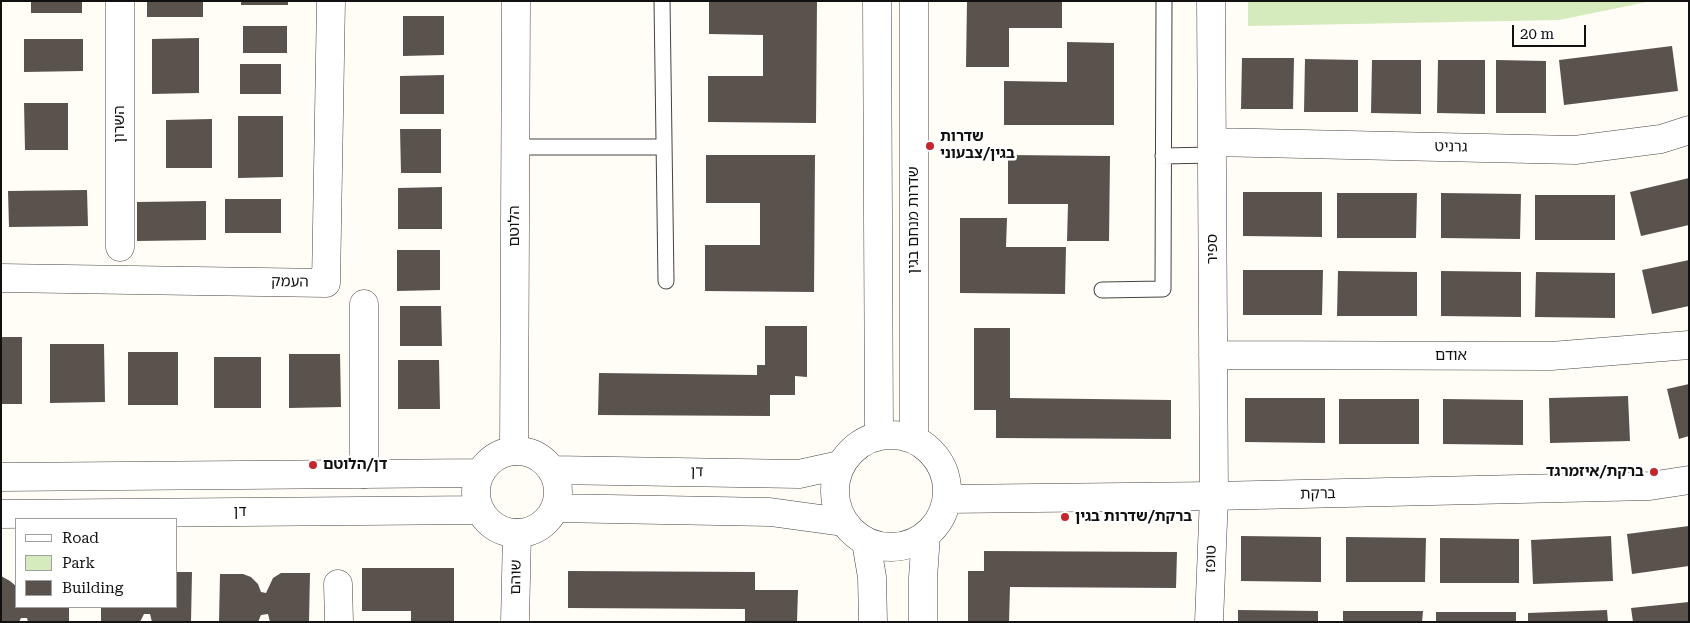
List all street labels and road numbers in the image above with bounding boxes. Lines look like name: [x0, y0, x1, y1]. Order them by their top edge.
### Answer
street label: השרון: [111, 105, 129, 143]
street label: גרניט: [1434, 138, 1468, 156]
street label: שדרות מנחם בגין: [905, 166, 923, 274]
street label: הלוטם: [506, 205, 524, 247]
street label: ספיר: [1204, 234, 1222, 264]
street label: העמק: [271, 273, 309, 291]
street label: אודם: [1435, 347, 1467, 365]
street label: דן: [690, 463, 704, 481]
street label: ברקת: [1300, 485, 1336, 503]
street label: דן: [233, 503, 247, 521]
street label: טופז: [1202, 545, 1220, 573]
street label: שוהם: [507, 559, 525, 595]

